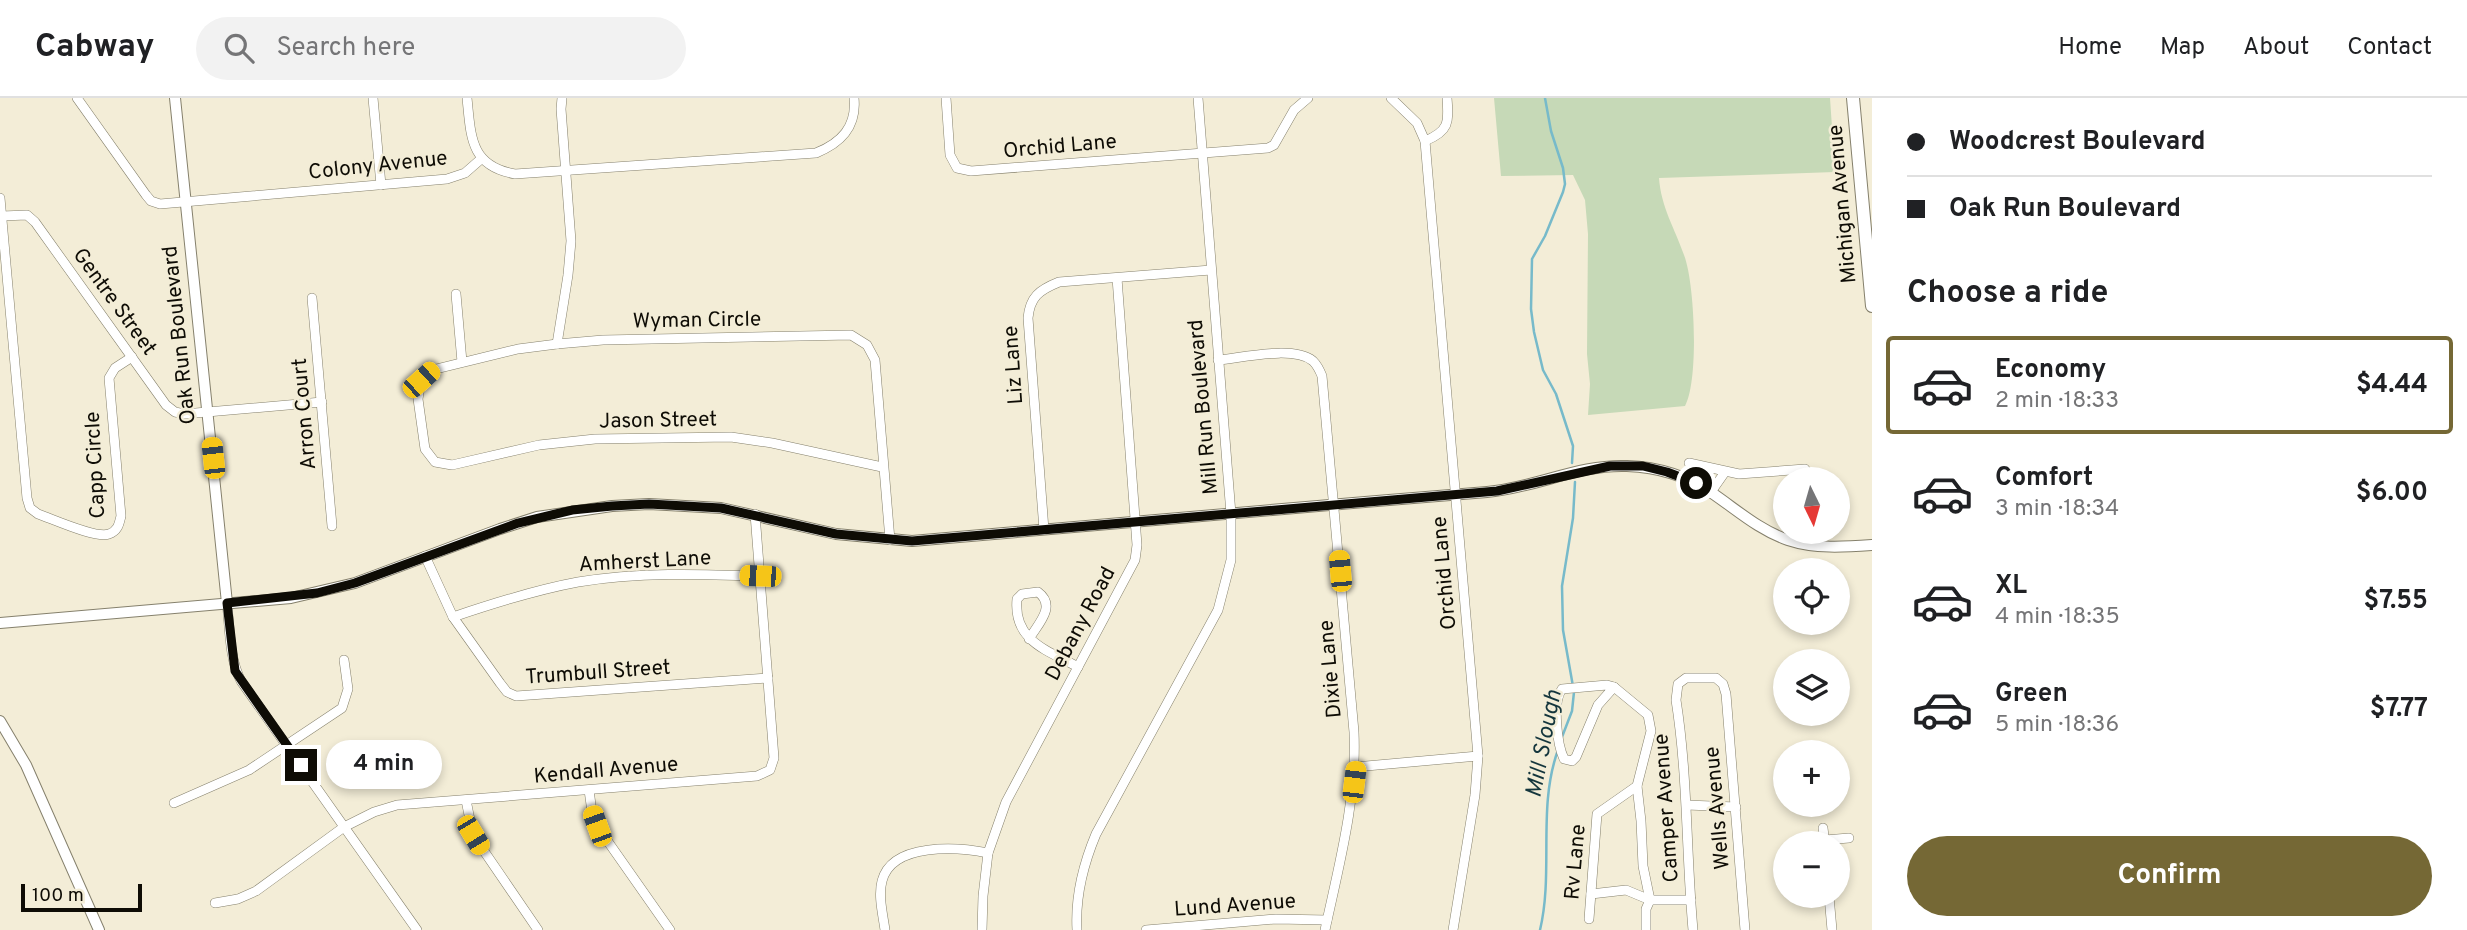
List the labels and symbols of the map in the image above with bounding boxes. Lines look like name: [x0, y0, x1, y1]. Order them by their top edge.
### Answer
street label: Michigan Avenue: [1823, 123, 1863, 285]
street label: Orchid Lane: [1002, 129, 1118, 165]
street label: Colony Avenue: [307, 145, 449, 187]
street label: Gentre Street: [66, 243, 162, 361]
street label: Oak Run Boulevard: [157, 244, 203, 426]
street label: Wyman Circle: [632, 306, 762, 336]
street label: Mill Run Boulevard: [1183, 318, 1225, 496]
street label: Liz Lane: [998, 325, 1030, 405]
street label: Arron Court: [287, 357, 323, 471]
car: [399, 358, 444, 402]
street label: Jason Street: [599, 406, 717, 436]
street label: Capp Circle: [80, 411, 112, 519]
car: [201, 436, 226, 480]
route start: [1680, 467, 1712, 499]
north arrow: [1773, 467, 1850, 544]
street label: Orchid Lane: [1427, 515, 1463, 631]
street label: Amherst Lane: [578, 545, 712, 579]
car: [1328, 549, 1353, 593]
street label: Debany Road: [1040, 562, 1122, 686]
car: [739, 565, 782, 587]
street label: Dixie Lane: [1313, 619, 1349, 719]
street label: Trumbull Street: [524, 654, 672, 692]
water label: Mill Slough: [1520, 687, 1570, 800]
street label: Camper Avenue: [1648, 733, 1686, 883]
callout: 4 min: [326, 740, 441, 790]
street label: Wells Avenue: [1699, 745, 1737, 871]
route end: [285, 749, 317, 781]
street label: Kendall Avenue: [533, 751, 679, 791]
car: [1342, 760, 1367, 804]
car: [580, 803, 615, 849]
car: [454, 812, 493, 858]
street label: Rv Lane: [1559, 823, 1593, 901]
scale bar: [21, 881, 142, 913]
street label: Lund Avenue: [1173, 888, 1297, 924]

